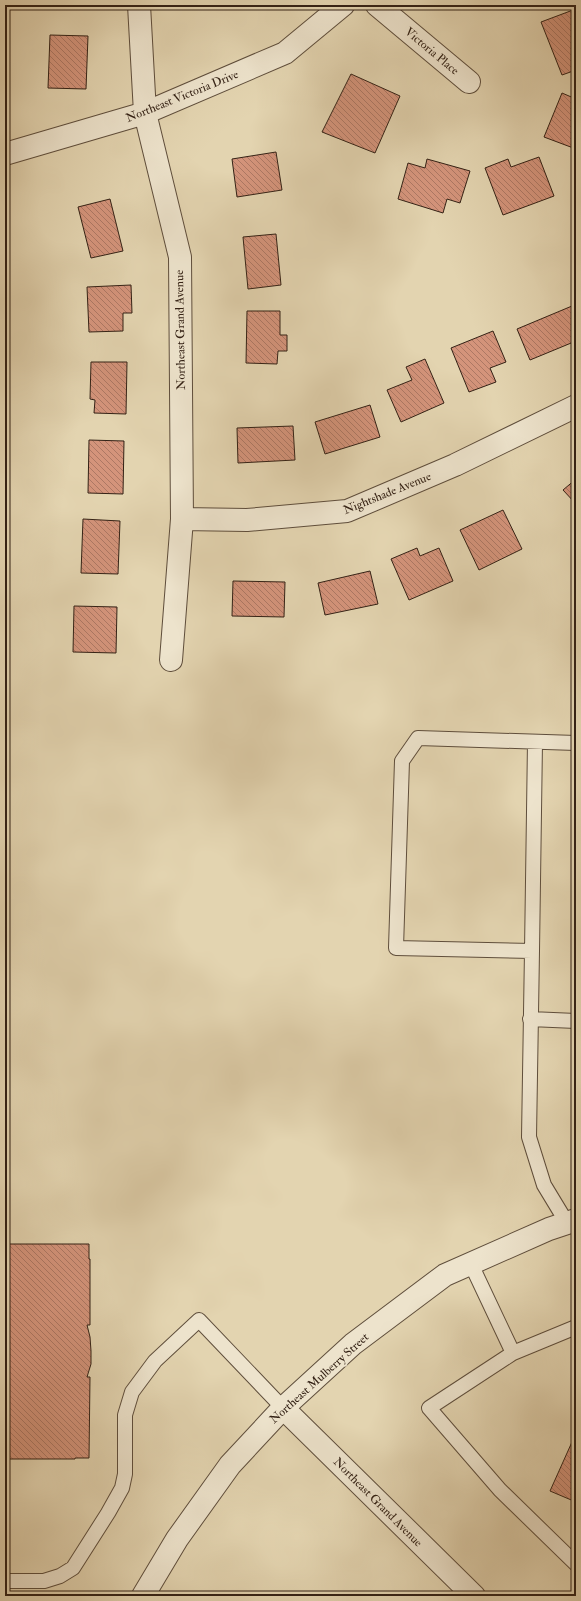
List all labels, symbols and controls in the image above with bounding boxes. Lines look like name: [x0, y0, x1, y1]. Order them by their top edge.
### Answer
street label: Victoria Place: [402, 24, 462, 78]
street label: Northeast Victoria Drive: [124, 67, 241, 126]
street label: Northeast Grand Avenue: [172, 270, 189, 390]
street label: Nightshade Avenue: [341, 469, 433, 518]
street label: Northeast Mulberry Street: [267, 1330, 372, 1427]
street label: Northeast Grand Avenue: [330, 1455, 425, 1550]

